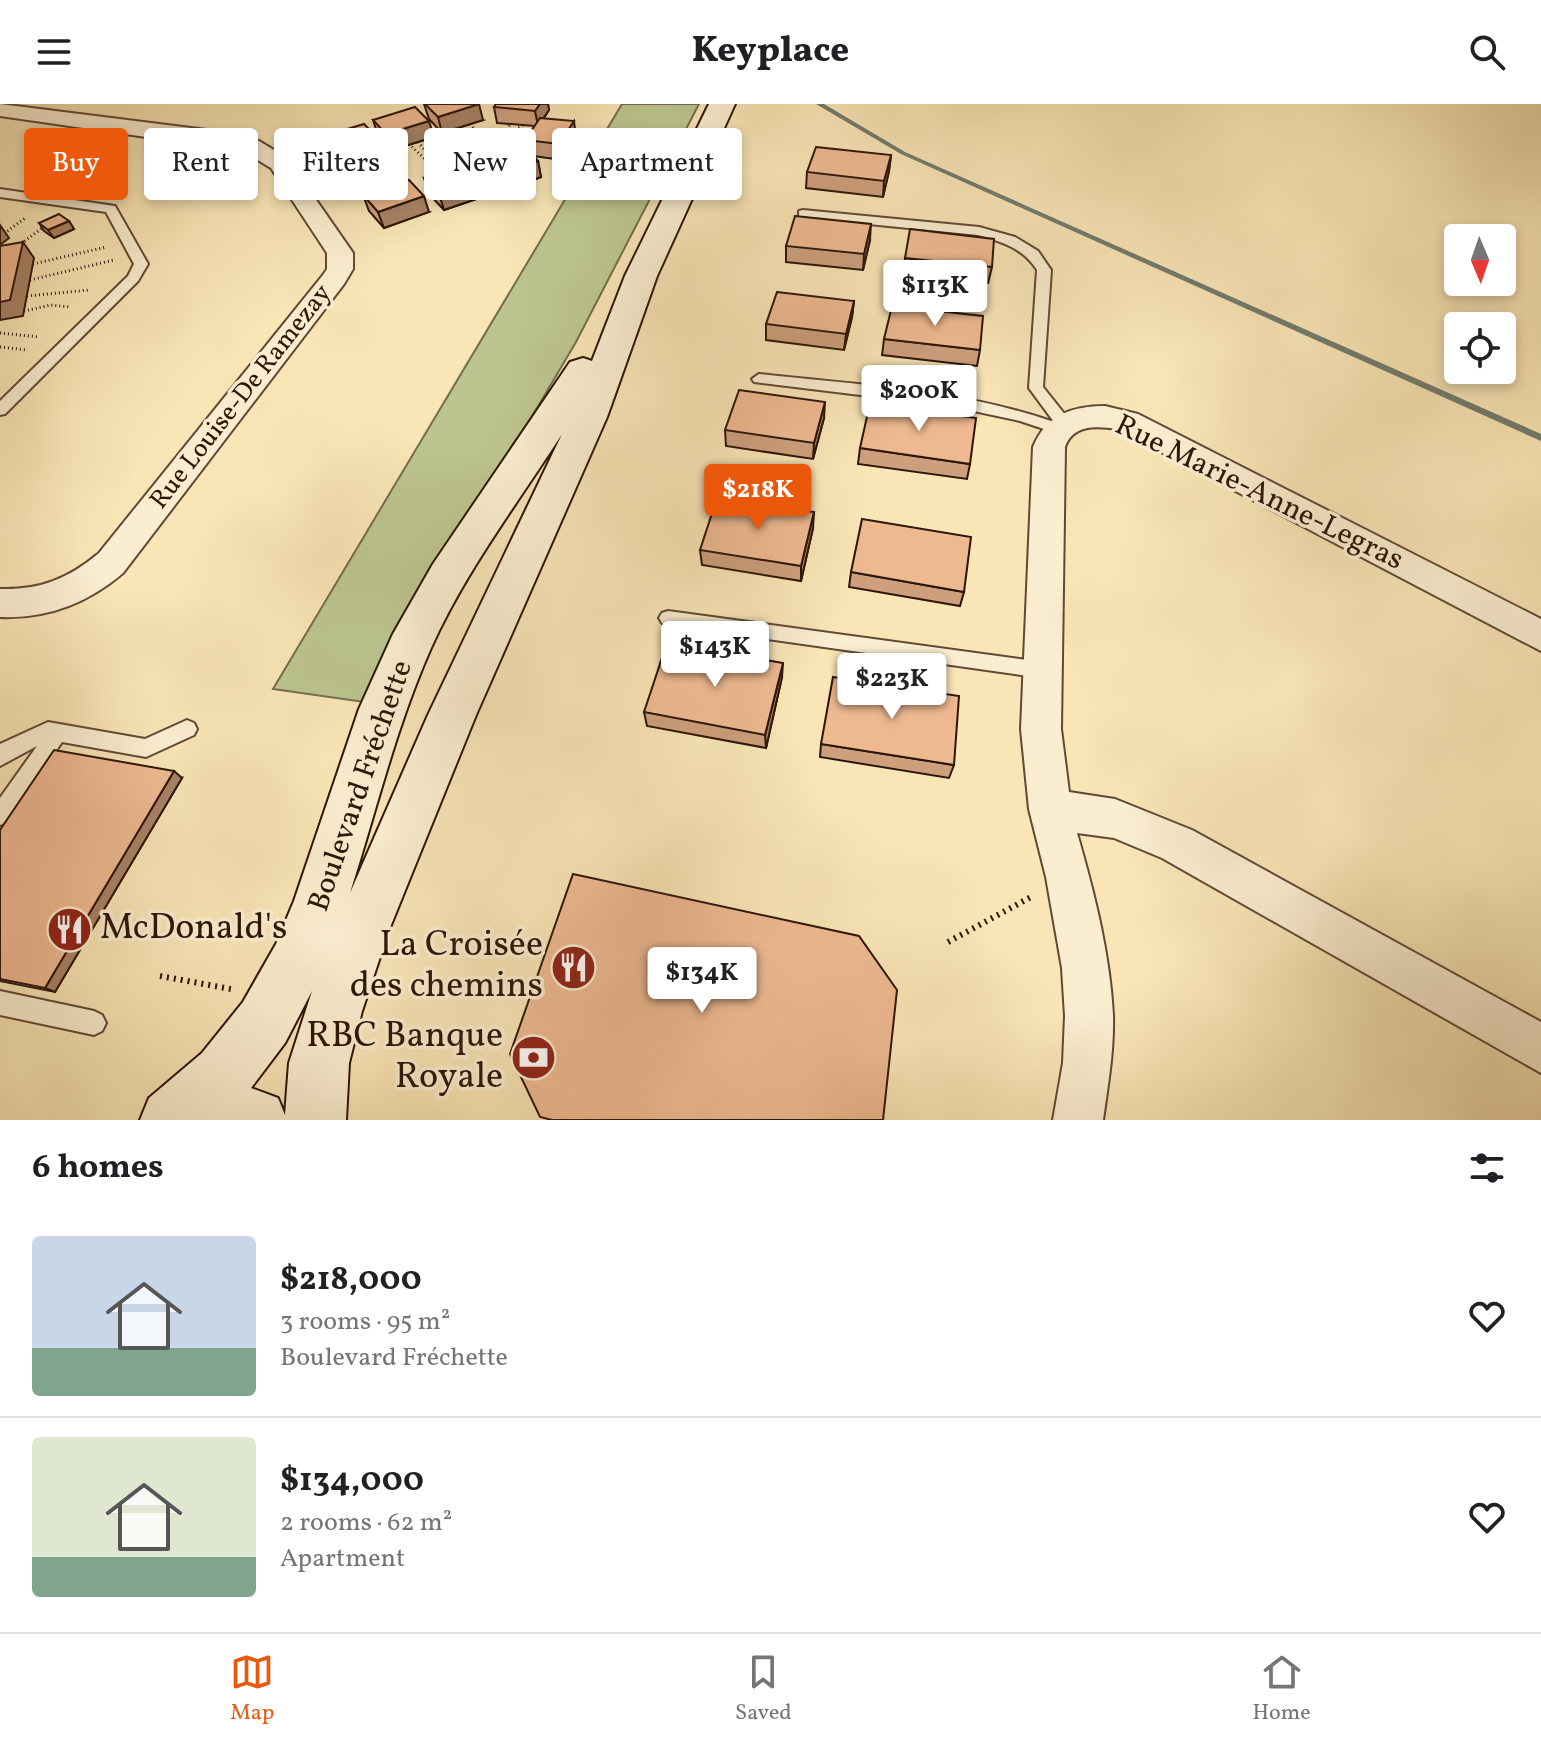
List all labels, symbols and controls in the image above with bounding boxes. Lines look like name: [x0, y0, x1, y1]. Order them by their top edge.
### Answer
text: Keyplace: [692, 27, 849, 77]
icon: menu: [32, 30, 76, 74]
icon: search: [1465, 30, 1509, 74]
chip: Buy: [24, 128, 128, 200]
chip: Rent: [144, 128, 258, 200]
chip: Filters: [274, 128, 408, 200]
chip: New: [424, 128, 536, 200]
chip: Apartment: [552, 128, 742, 200]
north arrow: [1444, 224, 1516, 296]
map controls: [1444, 224, 1516, 384]
pin: $113K: [879, 260, 991, 328]
text: $113K: [901, 268, 969, 304]
street label: Rue Louise-De Ramezay: [142, 277, 340, 517]
button: locate: [1444, 312, 1516, 384]
pin: $200K: [863, 365, 975, 433]
text: $200K: [879, 373, 959, 409]
street label: Rue Marie-Anne-Legras: [1107, 405, 1411, 581]
pin: $218K: [702, 464, 814, 532]
text: $218K: [722, 472, 794, 508]
pin: $143K: [659, 621, 771, 689]
text: $143K: [679, 629, 751, 665]
pin: $223K: [836, 653, 948, 721]
street label: Boulevard Fréchette: [298, 655, 424, 917]
text: $223K: [855, 661, 929, 697]
place label: McDonald's: [100, 904, 287, 954]
restaurant icon: McDonald's: [45, 905, 93, 953]
place label: La Croisée des chemins: [350, 921, 543, 1012]
restaurant icon: La Croisée des chemins: [550, 943, 598, 991]
pin: $134K: [646, 947, 758, 1015]
text: $134K: [666, 955, 738, 991]
place label: RBC Banque Royale: [306, 1012, 503, 1103]
bank icon: RBC Banque Royale: [510, 1034, 558, 1082]
text: 6 homes: [32, 1145, 164, 1192]
icon: filters: [1465, 1146, 1509, 1190]
text: $218,000: [280, 1257, 422, 1304]
icon: home: [96, 1268, 192, 1364]
icon: heart: [1465, 1294, 1509, 1338]
text: 3 rooms · 95 m²: [280, 1304, 450, 1340]
text: Boulevard Fréchette: [280, 1340, 508, 1376]
text: $134,000: [280, 1458, 424, 1505]
icon: home: [96, 1469, 192, 1565]
icon: heart: [1465, 1495, 1509, 1539]
text: 2 rooms · 62 m²: [280, 1505, 452, 1541]
text: Apartment: [280, 1541, 405, 1577]
tab: Map: [230, 1650, 274, 1729]
tab: Saved: [735, 1650, 792, 1729]
tab: Home: [1252, 1650, 1311, 1729]

